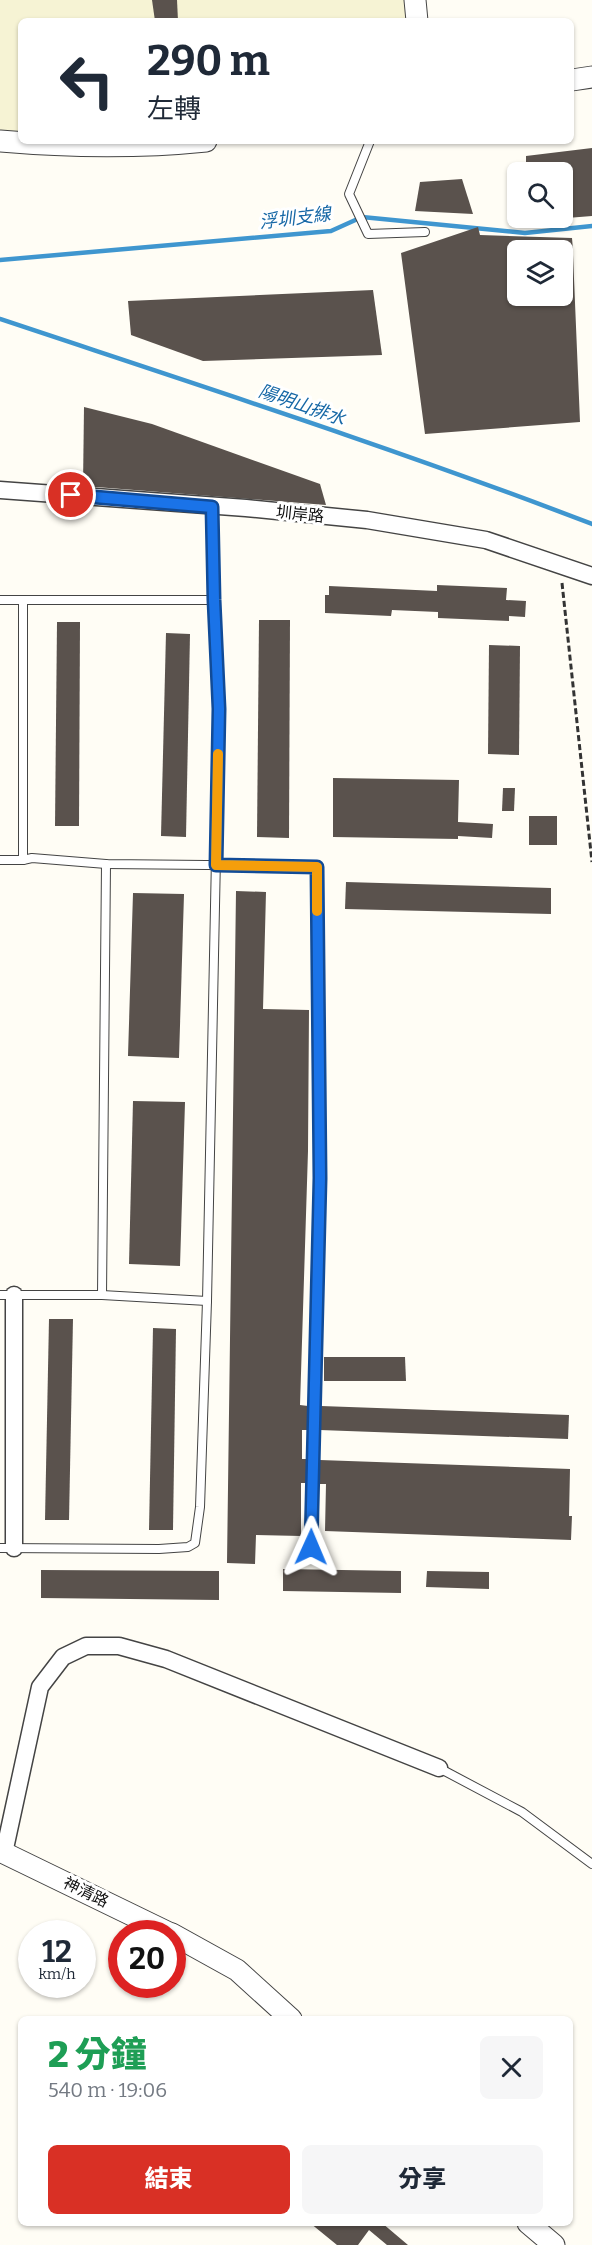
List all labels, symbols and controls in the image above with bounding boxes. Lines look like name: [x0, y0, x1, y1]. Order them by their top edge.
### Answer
text: 290 m: [147, 36, 270, 86]
icon: left: [48, 42, 126, 120]
text: 左轉: [147, 93, 201, 125]
map controls: [507, 162, 573, 306]
button: search: [507, 162, 573, 228]
water label: 浮圳支線: [258, 202, 334, 233]
button: layers: [507, 240, 573, 306]
water label: 陽明山排水: [256, 380, 349, 430]
pin: [45, 469, 96, 520]
icon: arrive: [54, 478, 87, 511]
street label: 圳岸路: [275, 502, 325, 526]
position arrow: [279, 1515, 343, 1579]
street label: 神清路: [60, 1873, 112, 1911]
speed limit sign: 20: [108, 1920, 186, 1998]
text: 12: [42, 1934, 72, 1970]
text: km/h: [38, 1965, 76, 1983]
text: 2 分鐘: [48, 2033, 147, 2077]
button: close: [480, 2036, 543, 2099]
text: 540 m · 19:06: [48, 2078, 167, 2102]
button: 結束: [48, 2145, 290, 2214]
button: 分享: [302, 2145, 543, 2214]

